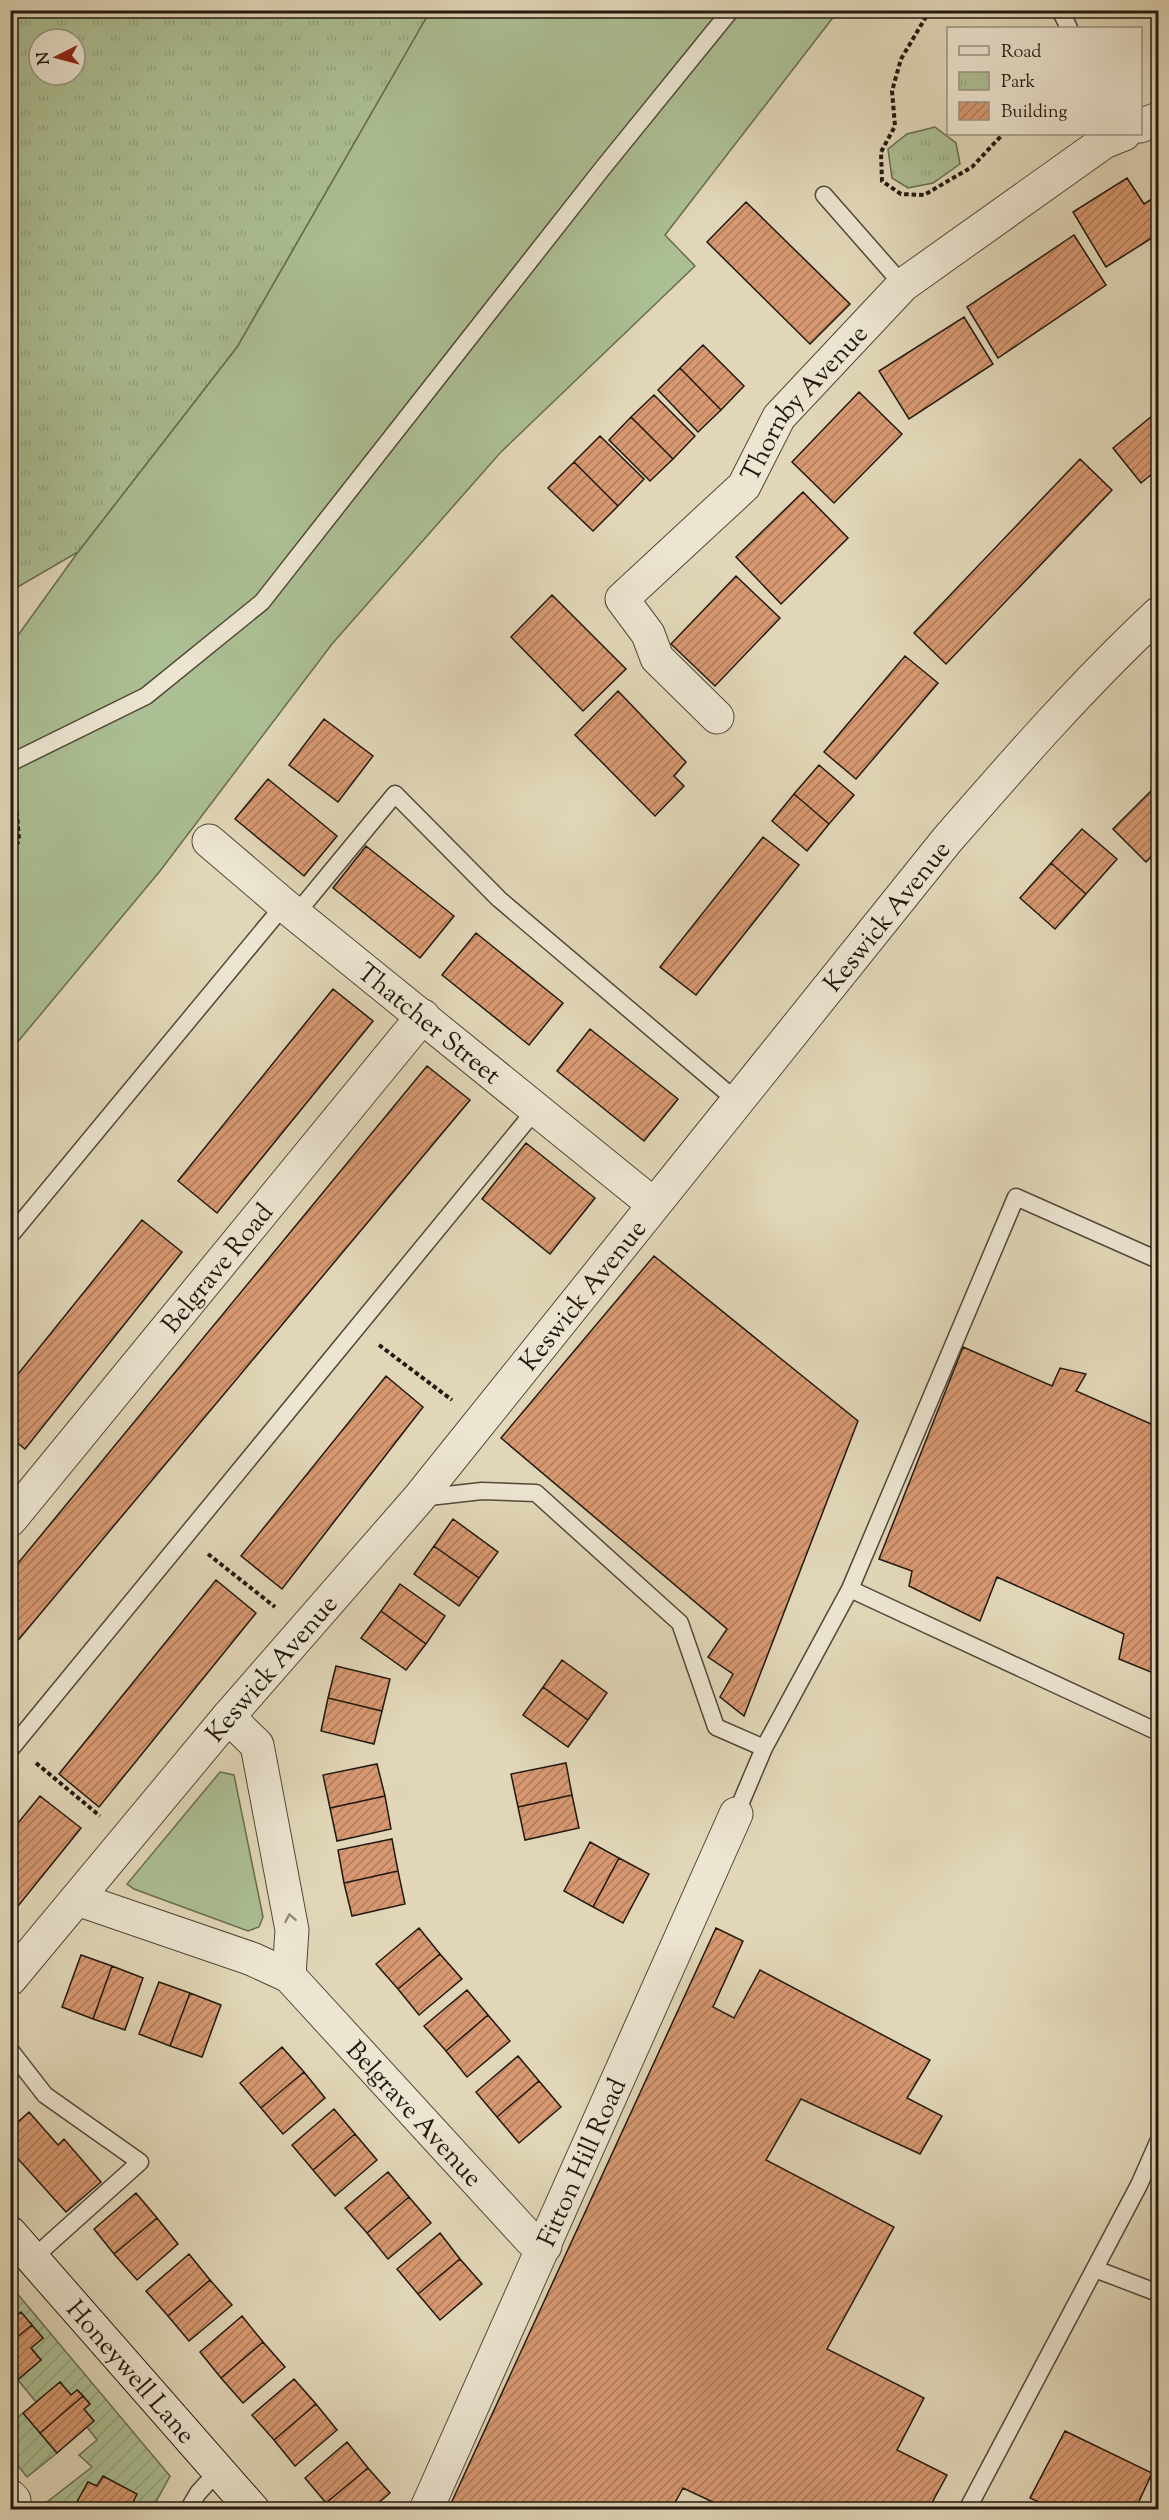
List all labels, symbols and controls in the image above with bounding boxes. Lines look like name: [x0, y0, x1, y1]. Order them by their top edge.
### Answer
north arrow: [27, 27, 87, 87]
legend: [947, 27, 1142, 135]
text: Road: [1001, 40, 1041, 66]
text: N: [32, 51, 57, 66]
text: Park: [1001, 70, 1036, 96]
text: Building: [1001, 100, 1067, 126]
street label: Thornby Avenue: [733, 317, 878, 489]
street label: Keswick Avenue: [816, 834, 961, 1001]
street label: Thatcher Street: [348, 955, 508, 1095]
street label: Belgrave Road: [154, 1196, 283, 1342]
street label: Keswick Avenue: [512, 1213, 656, 1380]
street label: Keswick Avenue: [198, 1588, 347, 1751]
one-way arrow: [284, 1914, 297, 1924]
street label: Belgrave Avenue: [336, 2034, 490, 2196]
street label: Fitton Hill Road: [530, 2073, 637, 2253]
street label: Honeywell Lane: [56, 2293, 203, 2453]

